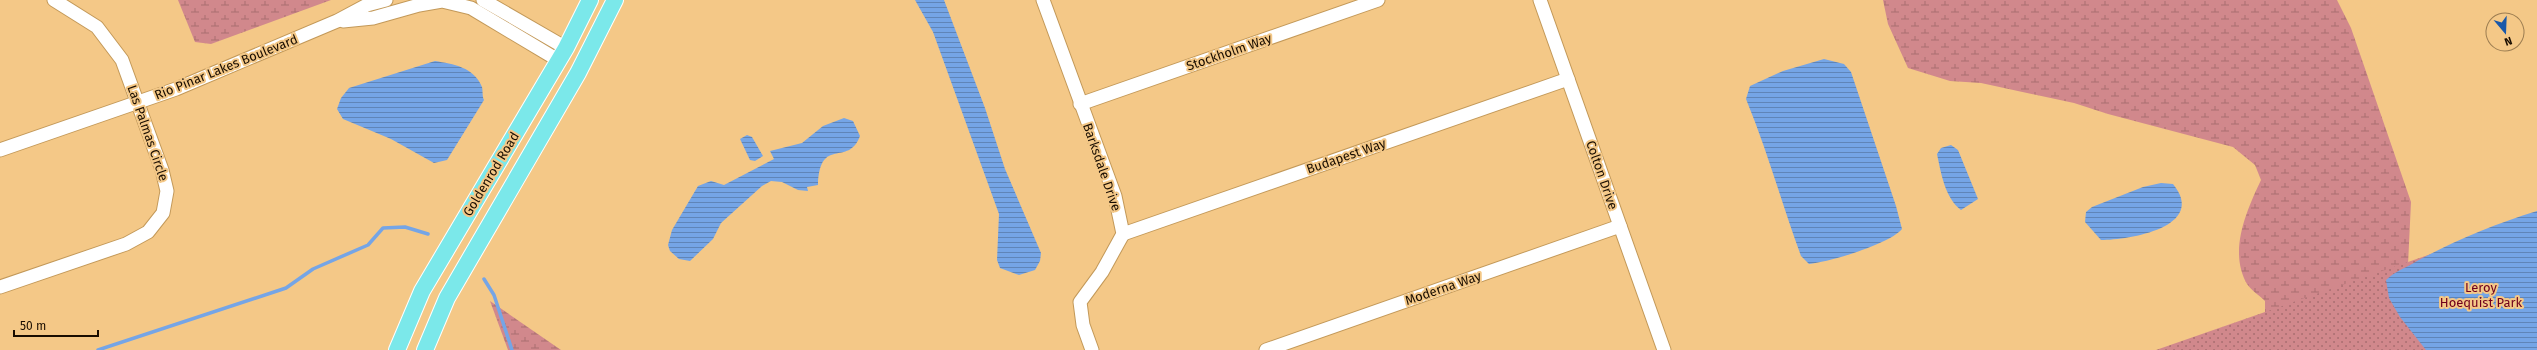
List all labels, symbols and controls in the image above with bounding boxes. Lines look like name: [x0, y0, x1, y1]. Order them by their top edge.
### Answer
north arrow: [2485, 12, 2525, 52]
street label: Stockholm Way: [1184, 30, 1274, 74]
street label: Rio Pinar Lakes Boulevard: [152, 31, 300, 103]
text: N: [2503, 34, 2514, 48]
street label: Las Palmas Circle: [125, 83, 171, 183]
street label: Barksdale Drive: [1080, 121, 1124, 213]
street label: Goldenrod Road: [460, 129, 522, 219]
street label: Budapest Way: [1304, 135, 1388, 177]
street label: Colton Drive: [1583, 138, 1621, 212]
street label: Moderna Way: [1403, 268, 1484, 308]
park label: Leroy Hoequist Park: [2440, 280, 2522, 310]
scale bar: [14, 312, 98, 338]
text: 50 m: [20, 319, 46, 333]

